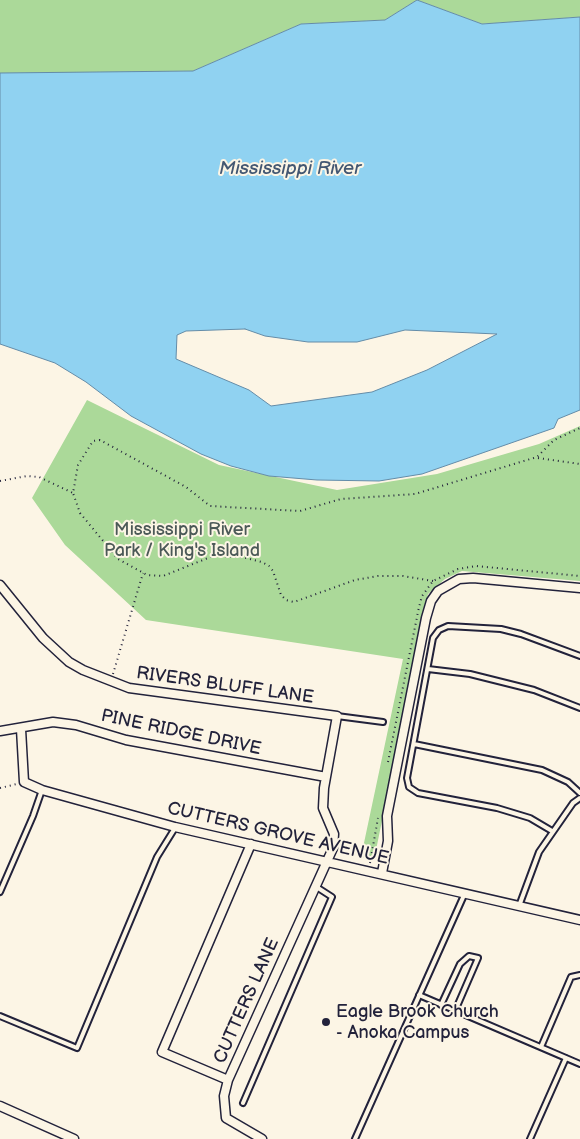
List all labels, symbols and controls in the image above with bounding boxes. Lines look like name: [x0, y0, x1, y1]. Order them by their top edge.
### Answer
water label: Mississippi River: [219, 158, 361, 180]
park label: Mississippi River Park / King's Island: [104, 519, 260, 562]
street label: RIVERS BLUFF LANE: [135, 663, 315, 709]
street label: PINE RIDGE DRIVE: [99, 705, 263, 761]
street label: CUTTERS GROVE AVENUE: [165, 798, 391, 870]
street label: CUTTERS LANE: [210, 935, 284, 1067]
place label: Eagle Brook Church - Anoka Campus: [336, 1001, 499, 1044]
marker: Eagle Brook Church - Anoka Campus: [320, 1016, 332, 1028]

